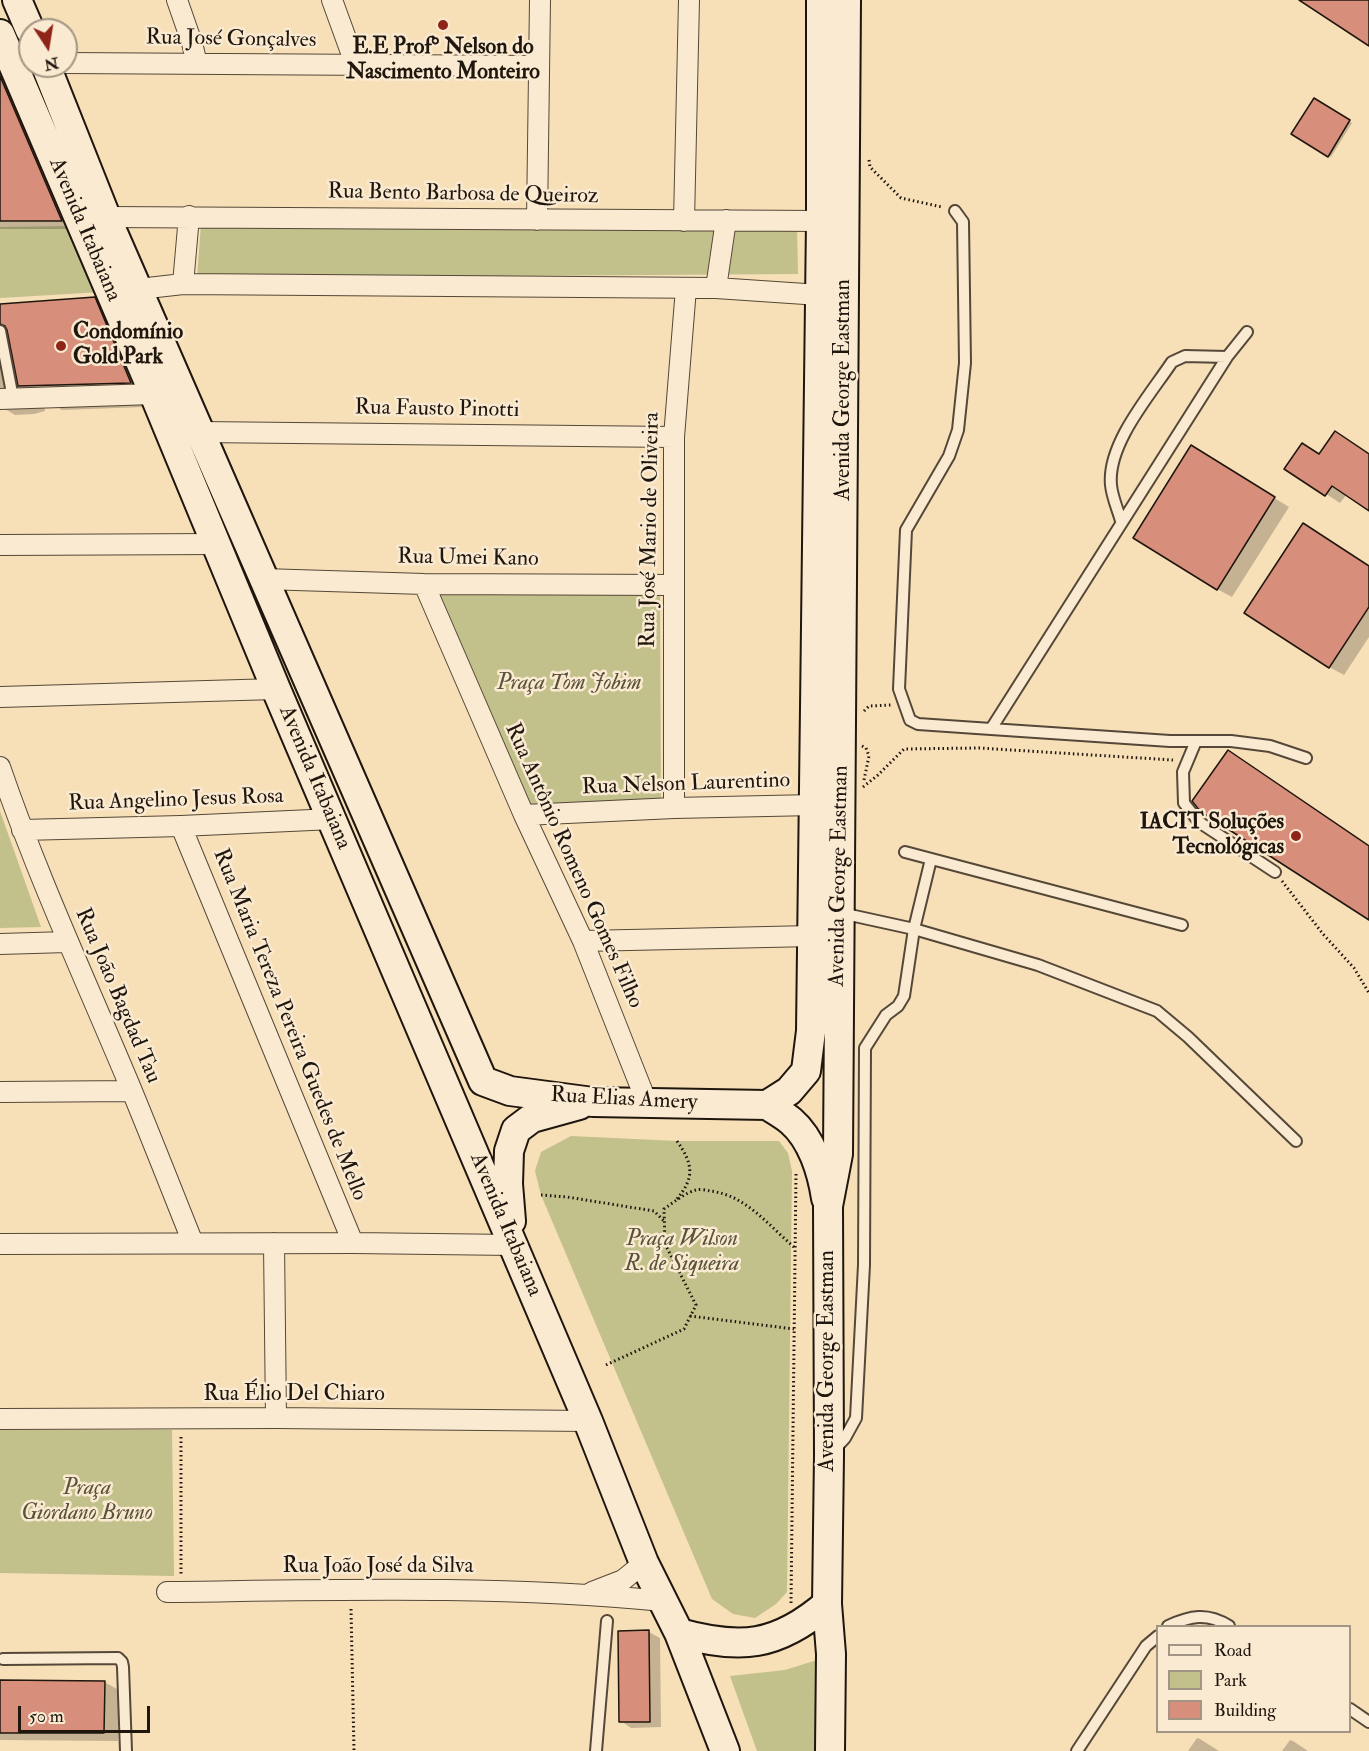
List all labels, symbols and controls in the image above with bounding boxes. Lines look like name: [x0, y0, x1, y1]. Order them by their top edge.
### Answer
north arrow: [18, 18, 78, 78]
marker: E.E Prof° Nelson do Nascimento Monteiro: [436, 18, 450, 32]
street label: Rua José Gonçalves: [145, 25, 317, 55]
place label: E.E Prof° Nelson do Nascimento Monteiro: [346, 35, 540, 86]
text: N: [42, 52, 60, 75]
street label: Avenida Itabaiana: [42, 154, 126, 306]
street label: Rua Bento Barbosa de Queiroz: [327, 179, 599, 211]
street label: Avenida George Eastman: [831, 279, 857, 501]
place label: Condomínio Gold Park: [73, 320, 183, 372]
marker: Condomínio Gold Park: [54, 339, 68, 353]
street label: Rua Fausto Pinotti: [354, 395, 520, 425]
street label: Rua José Mario de Oliveira: [636, 412, 666, 648]
street label: Rua Umei Kano: [397, 545, 539, 573]
park label: Praça Tom Jobim: [497, 671, 641, 697]
street label: Avenida Itabaiana: [272, 702, 356, 854]
street label: Rua Antônio Romeno Gomes Filho: [498, 719, 648, 1013]
street label: Avenida George Eastman: [825, 765, 855, 987]
street label: Rua Nelson Laurentino: [581, 768, 791, 802]
street label: Rua Angelino Jesus Rosa: [68, 784, 284, 818]
place label: IACIT Soluções Tecnológicas: [1140, 810, 1284, 861]
marker: IACIT Soluções Tecnológicas: [1289, 829, 1303, 843]
street label: Rua Maria Tereza Pereira Guedes de Mello: [206, 845, 372, 1205]
street label: Rua João Bagdad Tau: [68, 904, 166, 1088]
street label: Rua Elias Amery: [550, 1083, 698, 1117]
street label: Avenida Itabaiana: [463, 1149, 547, 1301]
park label: Praça Wilson R. de Siqueira: [625, 1227, 739, 1278]
street label: Avenida George Eastman: [815, 1250, 841, 1472]
street label: Rua Élio Del Chiaro: [203, 1382, 385, 1408]
park label: Praça Giordano Bruno: [21, 1476, 153, 1528]
street label: Rua João José da Silva: [283, 1554, 473, 1580]
legend: [1156, 1625, 1351, 1733]
text: Road: [1214, 1639, 1252, 1662]
text: Park: [1214, 1669, 1247, 1692]
scale bar: [21, 1694, 153, 1732]
text: Building: [1214, 1699, 1276, 1722]
text: 50 m: [29, 1705, 64, 1728]

